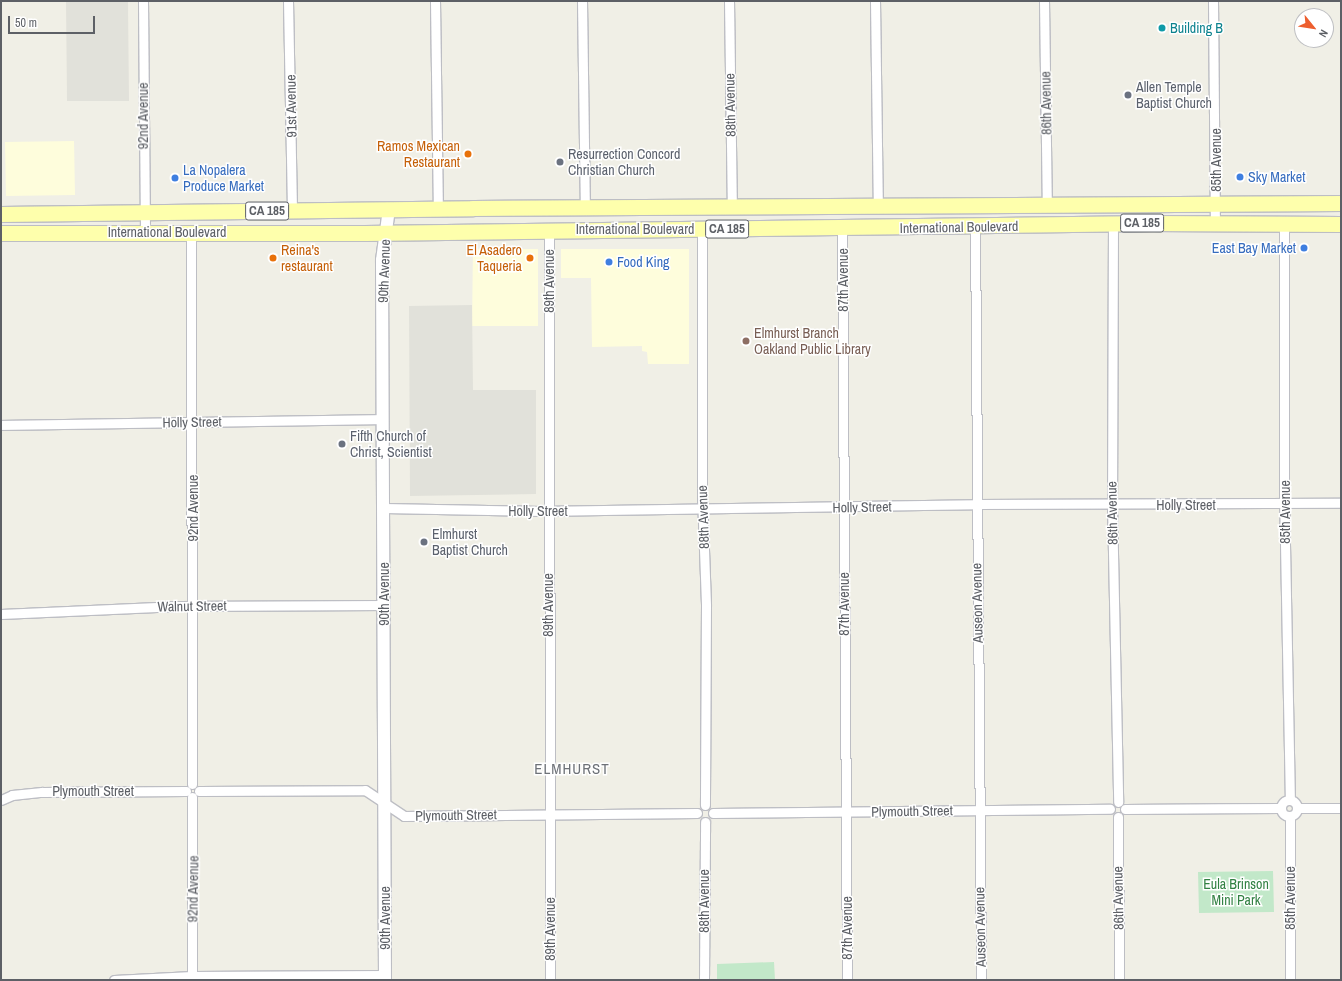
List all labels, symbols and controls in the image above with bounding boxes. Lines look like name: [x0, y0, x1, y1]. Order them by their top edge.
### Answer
scale bar: [10, 8, 97, 34]
north arrow: [1294, 8, 1334, 48]
text: 50 m: [15, 15, 37, 31]
place label: Building B: [1170, 20, 1223, 36]
marker: Building B: [1157, 23, 1167, 33]
text: N: [1316, 27, 1331, 40]
street label: 86th Avenue: [1037, 71, 1055, 135]
street label: 88th Avenue: [721, 73, 739, 137]
street label: 91st Avenue: [282, 74, 300, 138]
place label: Allen Temple Baptist Church: [1136, 79, 1212, 112]
street label: 92nd Avenue: [135, 82, 151, 150]
marker: Allen Temple Baptist Church: [1123, 90, 1133, 100]
street label: 85th Avenue: [1208, 128, 1224, 192]
place label: Ramos Mexican Restaurant: [377, 138, 460, 170]
place label: Resurrection Concord Christian Church: [568, 146, 680, 178]
marker: Ramos Mexican Restaurant: [463, 149, 473, 159]
marker: Resurrection Concord Christian Church: [555, 157, 565, 167]
place label: La Nopalera Produce Market: [183, 162, 264, 194]
place label: Sky Market: [1248, 169, 1305, 185]
marker: Sky Market: [1235, 172, 1245, 182]
marker: La Nopalera Produce Market: [170, 173, 180, 183]
road number: CA 185: [244, 200, 290, 222]
road number: CA 185: [1119, 212, 1165, 234]
road number: CA 185: [704, 218, 750, 240]
street label: International Boulevard: [900, 218, 1018, 236]
street label: International Boulevard: [576, 221, 694, 237]
street label: International Boulevard: [108, 224, 226, 240]
street label: 90th Avenue: [374, 239, 394, 303]
place label: East Bay Market: [1212, 240, 1296, 256]
place label: Reina's restaurant: [281, 242, 333, 274]
place label: El Asadero Taqueria: [466, 242, 522, 274]
marker: East Bay Market: [1299, 243, 1309, 253]
street label: 87th Avenue: [835, 248, 851, 312]
street label: 89th Avenue: [541, 249, 557, 313]
marker: Reina's restaurant: [268, 253, 278, 263]
marker: El Asadero Taqueria: [525, 253, 535, 263]
place label: Food King: [617, 254, 669, 270]
marker: Food King: [604, 257, 614, 267]
place label: Elmhurst Branch Oakland Public Library: [754, 325, 871, 358]
marker: Elmhurst Branch Oakland Public Library: [741, 336, 751, 346]
street label: Holly Street: [162, 413, 222, 431]
place label: Fifth Church of Christ, Scientist: [350, 428, 432, 460]
marker: Fifth Church of Christ, Scientist: [337, 439, 347, 449]
street label: 92nd Avenue: [185, 474, 201, 542]
street label: 85th Avenue: [1277, 480, 1293, 544]
street label: 86th Avenue: [1103, 481, 1121, 545]
street label: 88th Avenue: [693, 485, 713, 549]
street label: Holly Street: [1156, 497, 1216, 513]
street label: Holly Street: [832, 498, 892, 516]
street label: Holly Street: [508, 503, 568, 519]
place label: Elmhurst Baptist Church: [432, 526, 508, 558]
marker: Elmhurst Baptist Church: [419, 537, 429, 547]
street label: 90th Avenue: [376, 562, 392, 626]
street label: Auseon Avenue: [968, 562, 986, 644]
street label: 87th Avenue: [836, 572, 852, 636]
street label: 89th Avenue: [540, 573, 556, 637]
street label: Walnut Street: [157, 597, 227, 615]
district label: ELMHURST: [534, 760, 610, 778]
street label: Plymouth Street: [52, 783, 134, 799]
street label: Plymouth Street: [871, 802, 953, 820]
street label: Plymouth Street: [415, 806, 497, 824]
street label: 92nd Avenue: [184, 855, 202, 923]
street label: 86th Avenue: [1109, 866, 1127, 930]
street label: 85th Avenue: [1282, 866, 1298, 930]
street label: 88th Avenue: [696, 869, 712, 933]
park label: Eula Brinson Mini Park: [1203, 876, 1269, 908]
street label: 90th Avenue: [377, 886, 393, 950]
street label: Auseon Avenue: [971, 886, 989, 968]
street label: 87th Avenue: [839, 896, 855, 960]
street label: 89th Avenue: [542, 897, 558, 961]

